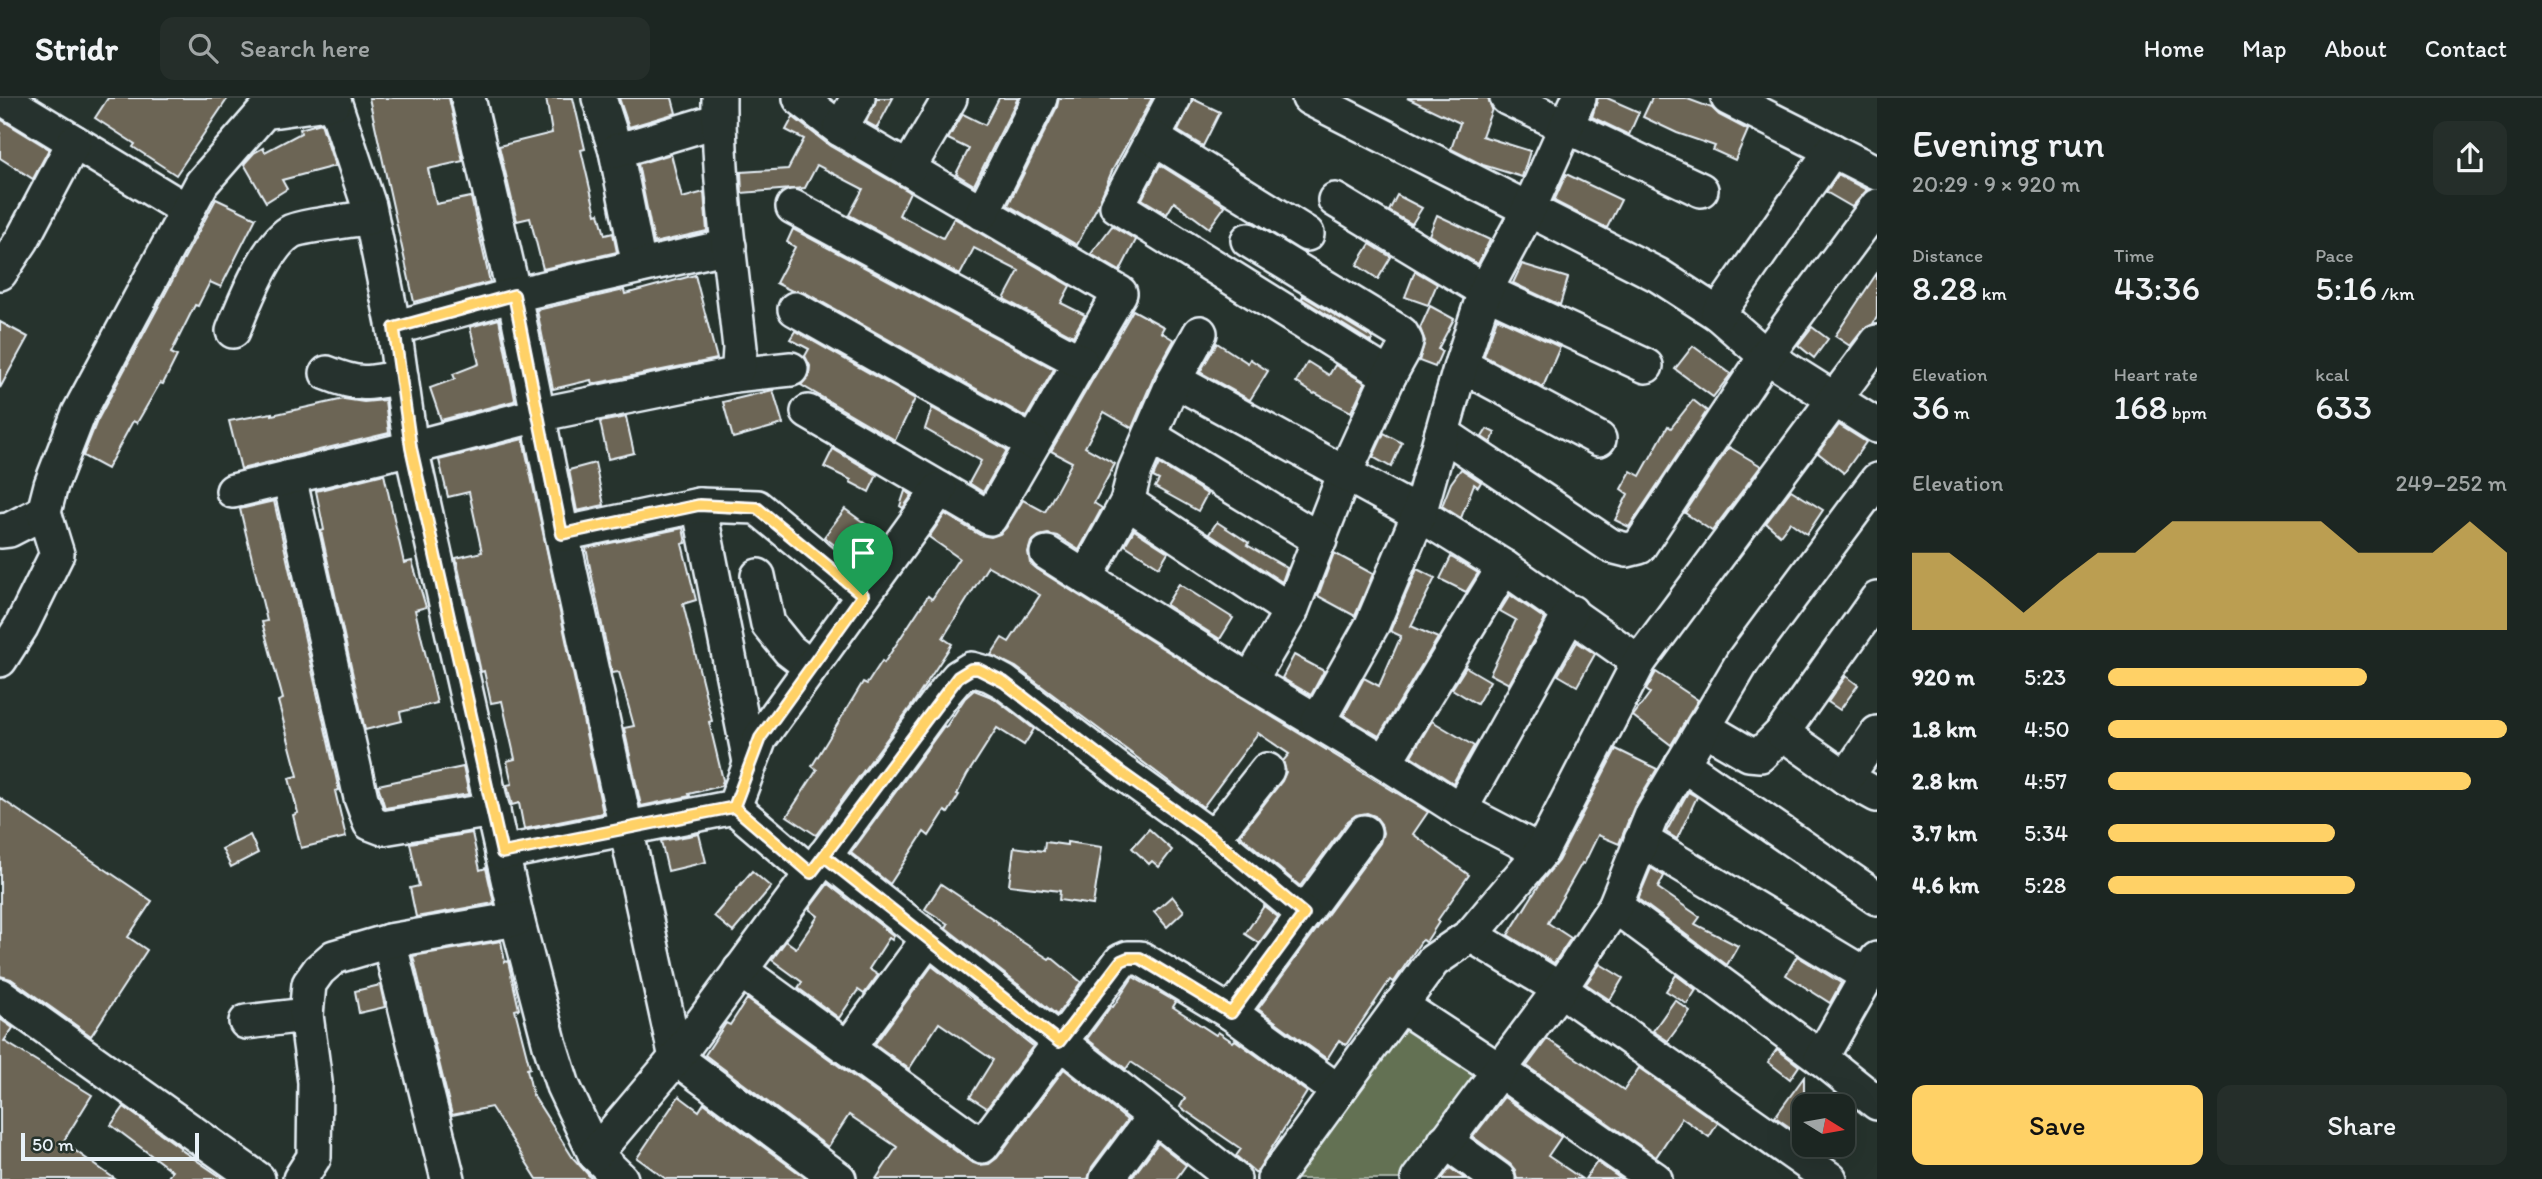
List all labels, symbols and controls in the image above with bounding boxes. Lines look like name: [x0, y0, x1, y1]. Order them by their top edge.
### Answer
search box: [160, 17, 650, 80]
text: Stridr: [35, 29, 118, 68]
icon: search: [184, 29, 222, 67]
text: Search here: [240, 32, 370, 64]
text: Home: [2144, 34, 2204, 63]
text: Map: [2242, 34, 2286, 63]
text: About: [2324, 34, 2387, 63]
text: Contact: [2425, 34, 2507, 63]
text: Evening run: [1912, 121, 2105, 167]
button: share: [2433, 121, 2507, 195]
text: 20:29 · 9 × 920 m: [1912, 170, 2080, 198]
text: Distance: [1912, 244, 1983, 267]
text: Time: [2114, 244, 2154, 267]
text: Pace: [2315, 244, 2353, 267]
text: 8.28: [1912, 267, 1977, 309]
text: 43:36: [2114, 267, 2200, 309]
text: 5:16: [2315, 267, 2377, 309]
text: km: [1977, 282, 2007, 305]
text: /km: [2377, 282, 2414, 305]
text: Elevation: [1912, 363, 1988, 386]
text: Heart rate: [2114, 363, 2198, 386]
text: kcal: [2315, 363, 2349, 386]
text: 36: [1912, 386, 1950, 428]
text: 168: [2114, 386, 2168, 428]
text: 633: [2315, 386, 2372, 428]
text: m: [1950, 401, 1970, 424]
text: bpm: [2168, 401, 2207, 424]
text: Elevation: [1912, 469, 2003, 497]
text: 249–252 m: [2395, 469, 2507, 497]
pin: [833, 523, 893, 595]
icon: arrive: [844, 534, 882, 572]
text: 920 m: [1912, 663, 1975, 691]
text: 5:23: [2024, 663, 2066, 691]
text: 1.8 km: [1912, 715, 1977, 743]
text: 4:50: [2024, 715, 2070, 743]
text: 2.8 km: [1912, 767, 1978, 795]
text: 4:57: [2024, 767, 2067, 795]
text: 3.7 km: [1912, 819, 1977, 847]
text: 5:34: [2024, 819, 2068, 847]
text: 4.6 km: [1912, 871, 1979, 899]
text: 5:28: [2024, 871, 2066, 899]
button: Save: [1912, 1085, 2203, 1165]
button: Share: [2217, 1085, 2507, 1165]
north arrow: [1792, 1094, 1855, 1157]
map controls: [1792, 1094, 1855, 1157]
scale bar: [21, 1130, 200, 1162]
text: 50 m: [32, 1133, 74, 1156]

